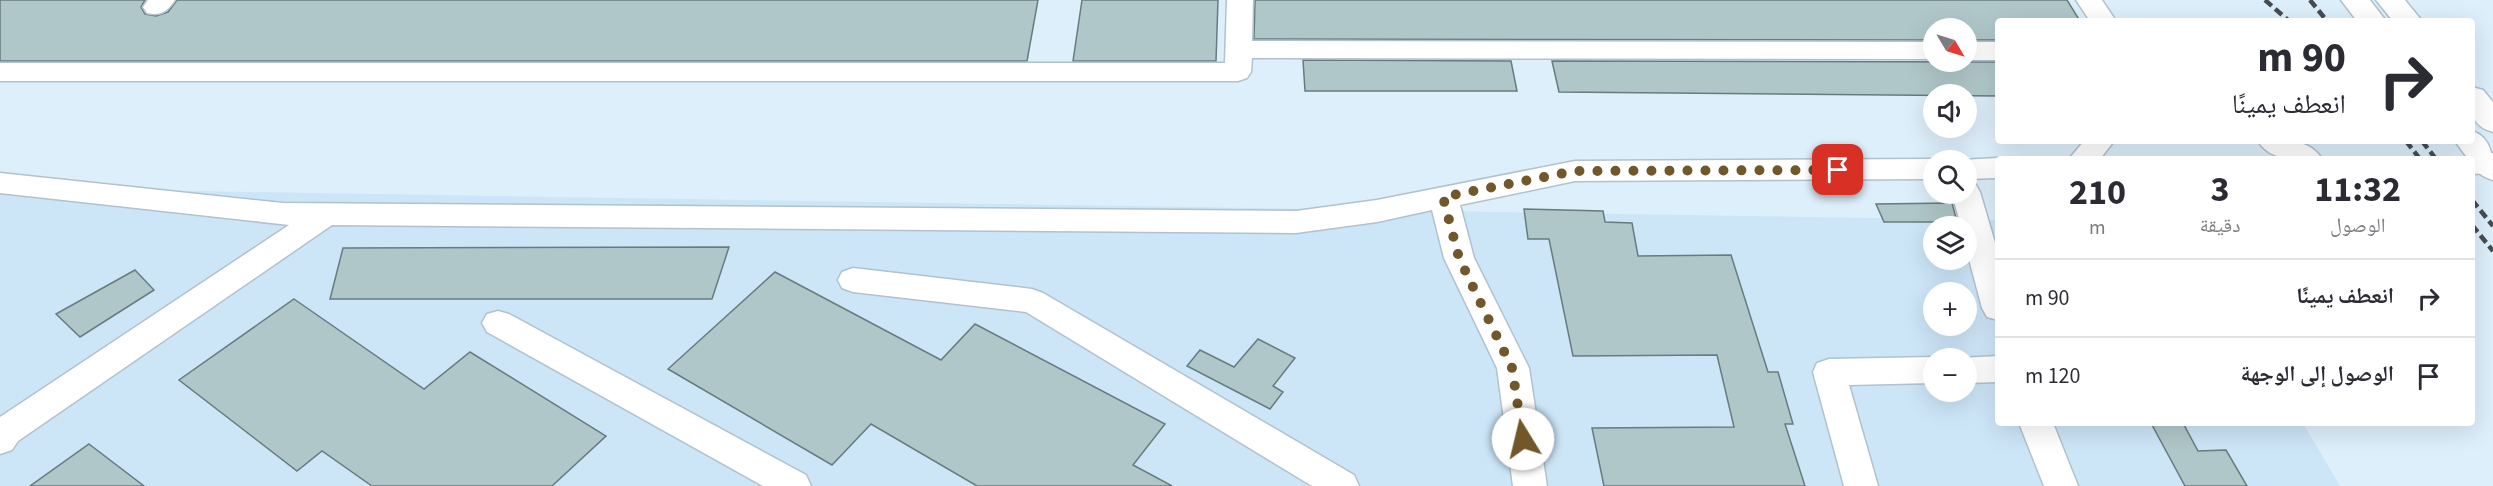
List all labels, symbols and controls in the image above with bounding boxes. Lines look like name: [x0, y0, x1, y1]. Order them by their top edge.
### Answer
north arrow: [1923, 18, 1977, 72]
map controls: [1923, 18, 1977, 402]
text: 90 m: [2257, 28, 2346, 88]
icon: right: [2367, 42, 2445, 120]
button: sound: [1923, 84, 1977, 138]
text: انعطف يمينًا: [2232, 85, 2346, 124]
pin: [1812, 144, 1863, 195]
button: search: [1923, 150, 1977, 204]
icon: arrive: [1821, 153, 1854, 186]
text: 3: [2211, 164, 2230, 215]
text: 11:32: [2314, 164, 2401, 215]
text: 210: [2069, 167, 2126, 218]
text: دقيقة: [2200, 212, 2240, 240]
text: الوصول: [2330, 212, 2385, 240]
text: m: [2089, 214, 2106, 242]
button: layers: [1923, 216, 1977, 270]
text: انعطف يمينًا: [2296, 280, 2394, 312]
button: +: [1923, 282, 1977, 336]
text: 90 m: [2025, 282, 2070, 314]
icon: right: [2412, 282, 2445, 315]
button: −: [1923, 348, 1977, 402]
text: الوصول إلى الوجهة: [2241, 358, 2394, 390]
text: 120 m: [2025, 360, 2080, 392]
icon: arrive: [2412, 360, 2445, 393]
position arrow: [1491, 407, 1555, 471]

